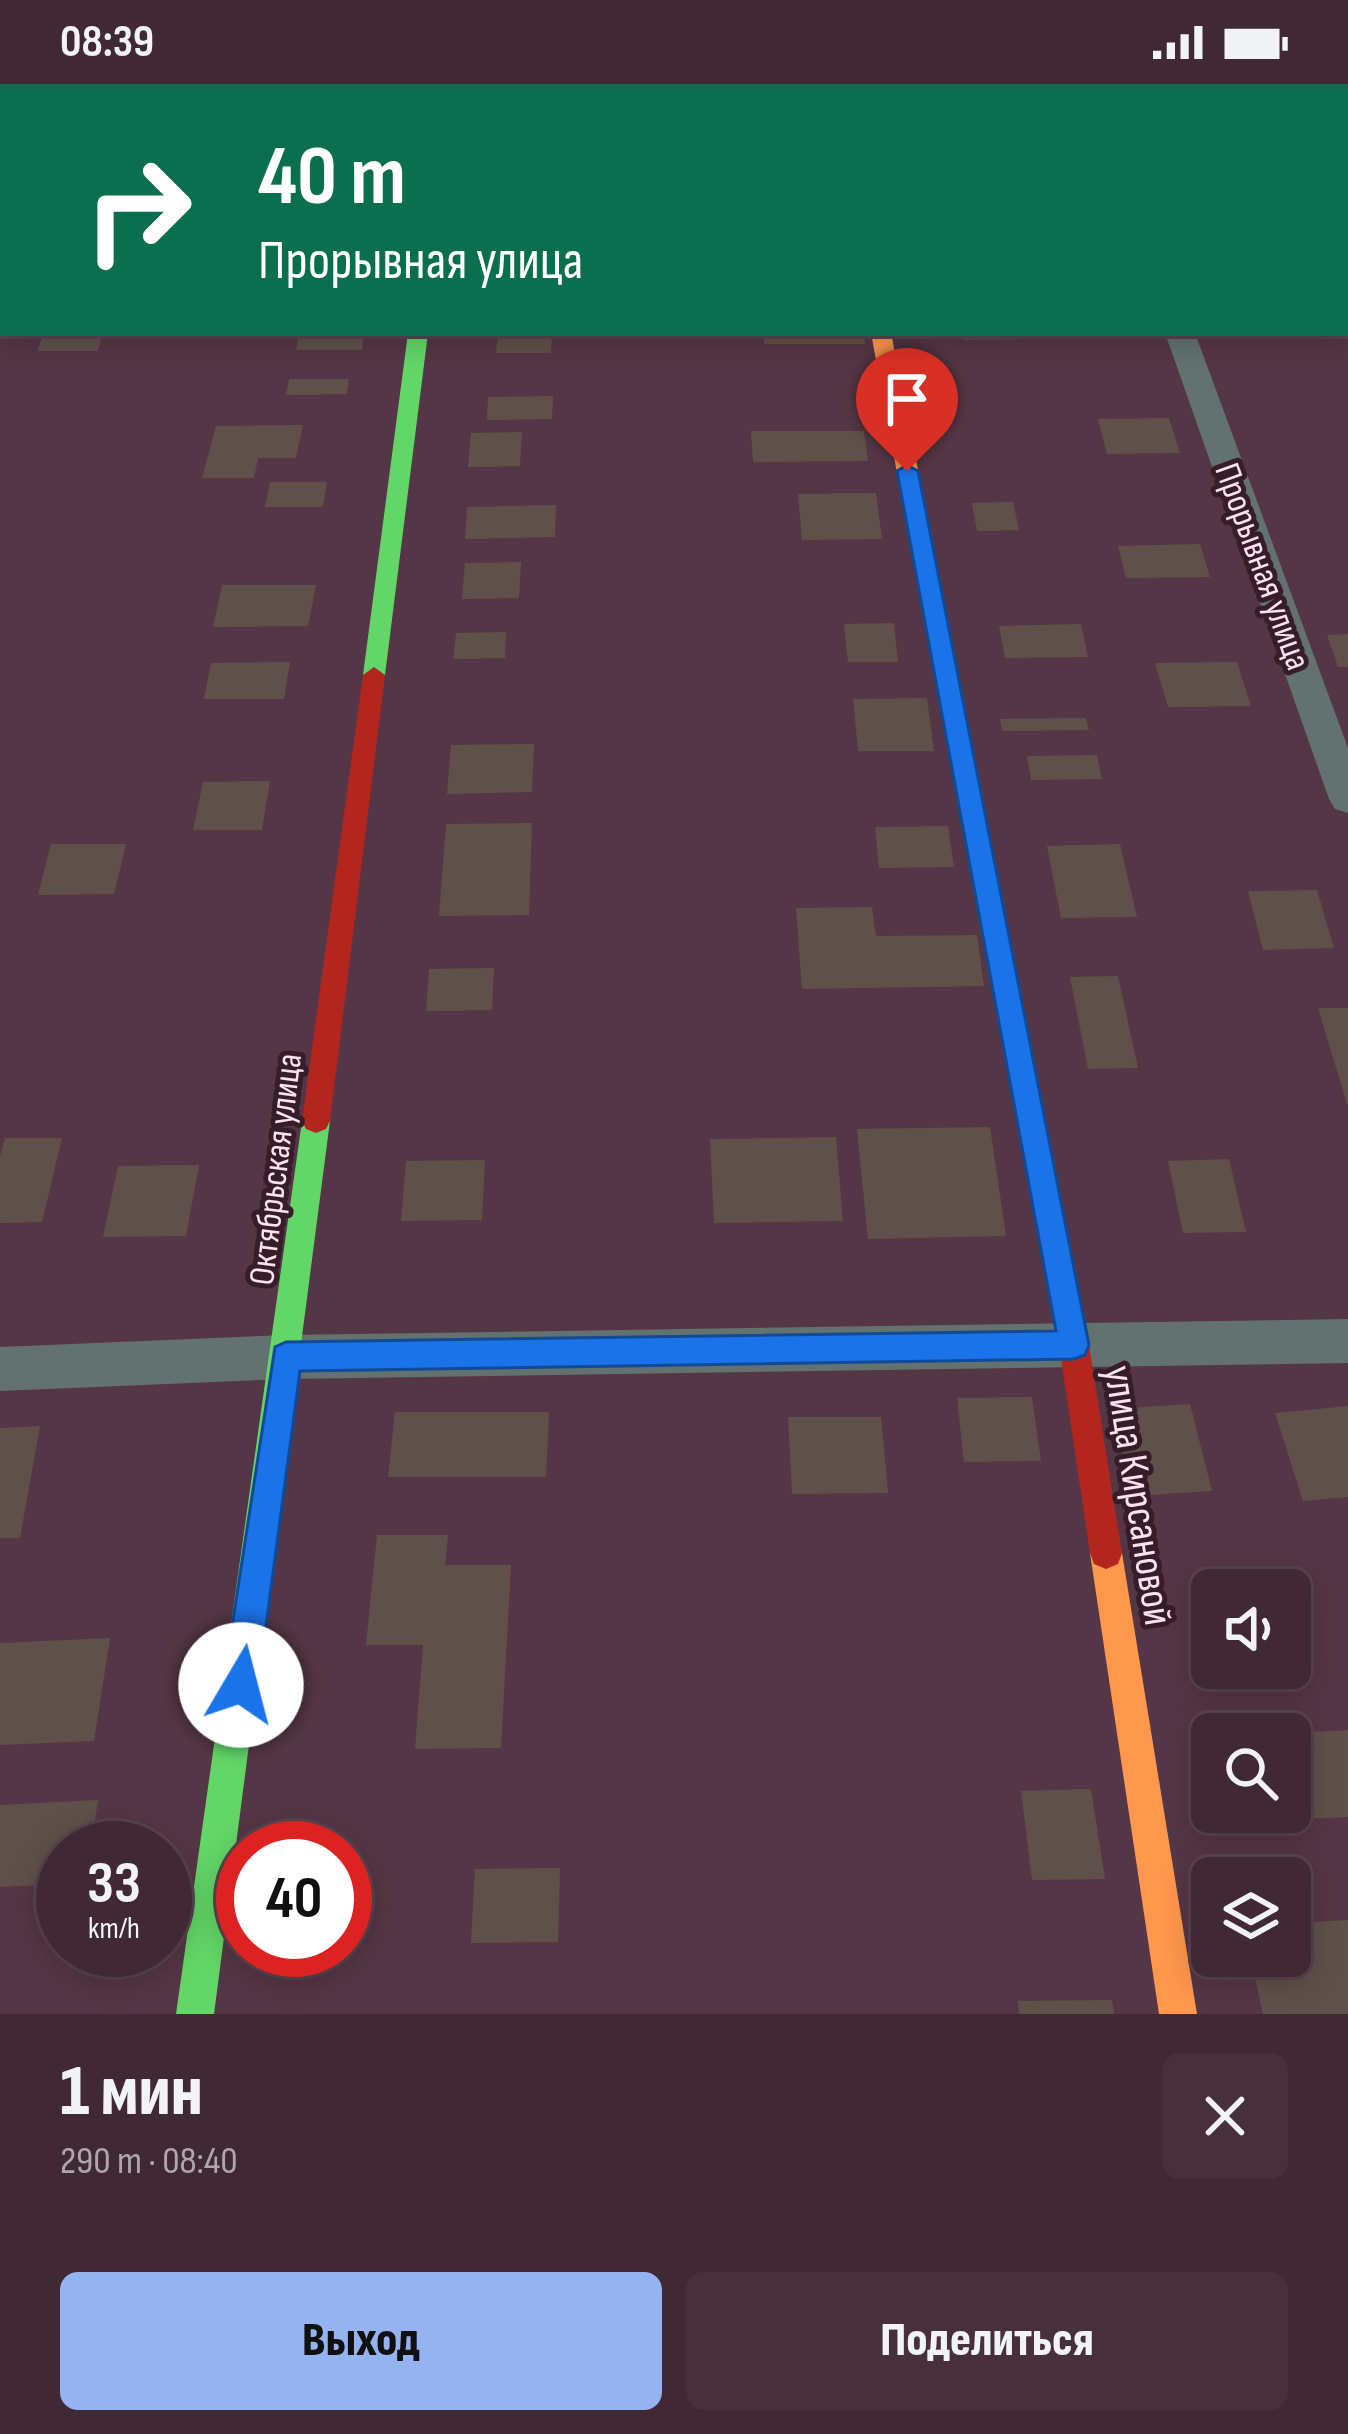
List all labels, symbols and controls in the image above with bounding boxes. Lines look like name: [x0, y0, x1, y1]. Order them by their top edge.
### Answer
text: 08:39: [60, 15, 154, 70]
text: 40 m: [258, 127, 406, 228]
icon: right: [60, 132, 216, 288]
text: Прорывная улица: [258, 229, 583, 294]
pin: [856, 348, 958, 471]
icon: arrive: [874, 366, 940, 432]
street label: Прорывная улица: [1204, 458, 1319, 676]
street label: Октябрьская улица: [241, 1051, 312, 1288]
street label: улица Кирсановой: [1092, 1362, 1183, 1629]
map controls: [1191, 1569, 1311, 1977]
button: sound: [1191, 1569, 1311, 1689]
position arrow: [178, 1622, 304, 1748]
button: search: [1191, 1713, 1311, 1833]
speed limit sign: 40: [216, 1821, 372, 1977]
text: 33: [87, 1848, 141, 1920]
button: layers: [1191, 1857, 1311, 1977]
text: km/h: [88, 1911, 140, 1947]
text: 1 мин: [60, 2049, 203, 2136]
button: close: [1162, 2053, 1288, 2179]
text: 290 m · 08:40: [60, 2138, 238, 2185]
button: Выход: [60, 2272, 662, 2410]
button: Поделиться: [686, 2272, 1288, 2410]

